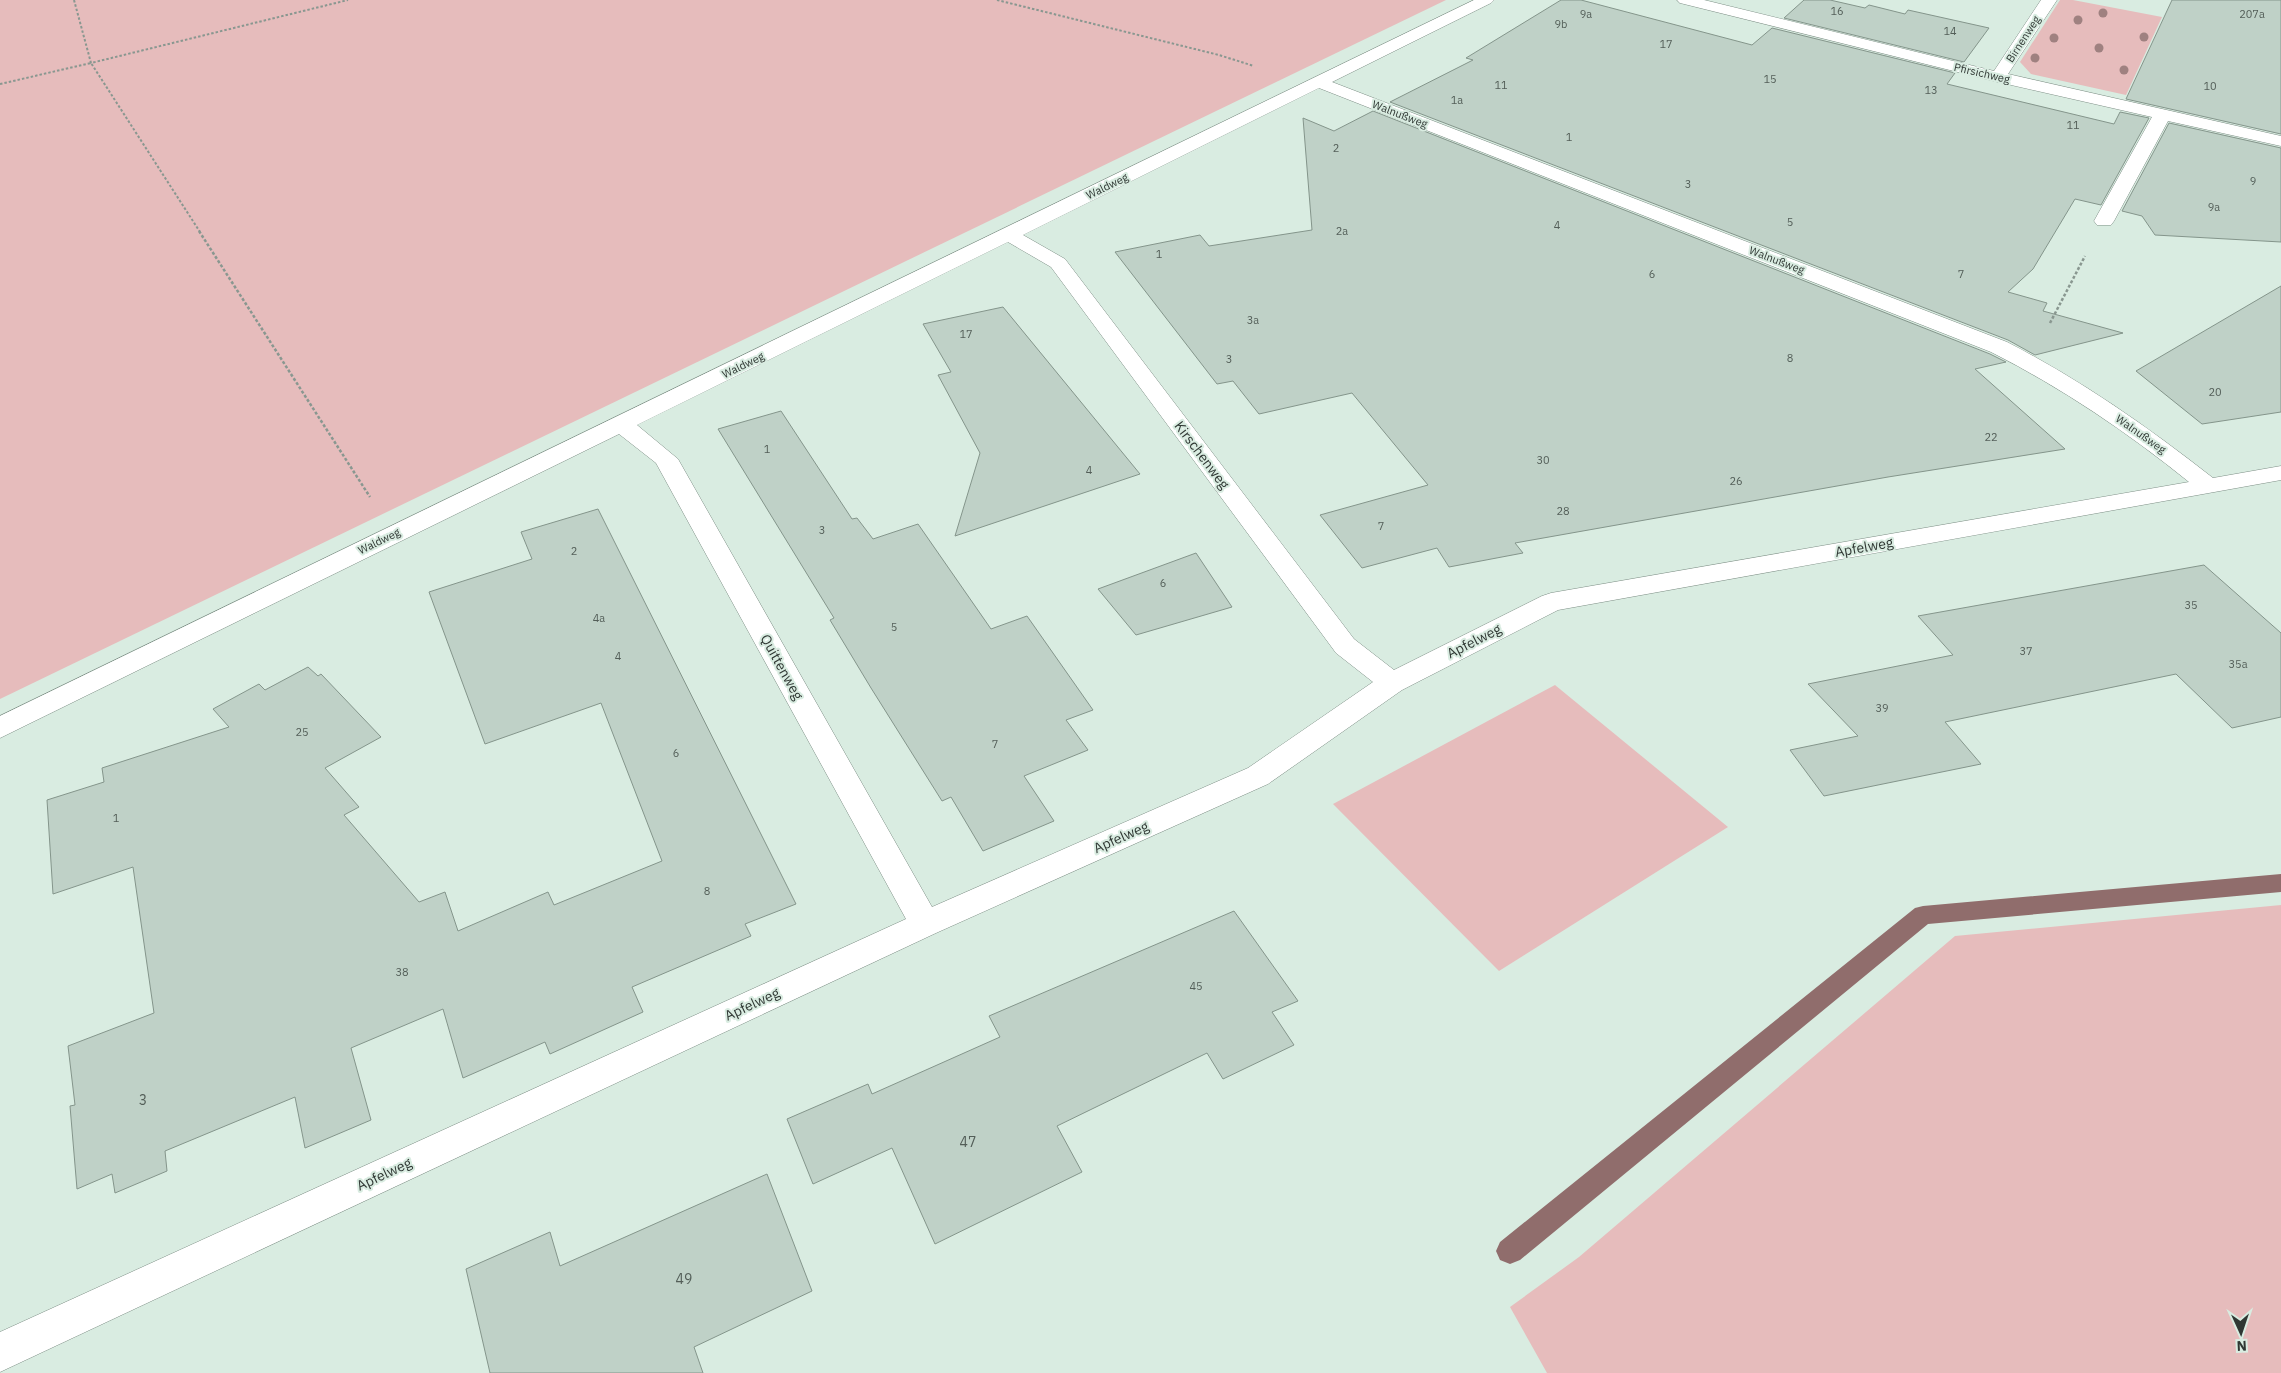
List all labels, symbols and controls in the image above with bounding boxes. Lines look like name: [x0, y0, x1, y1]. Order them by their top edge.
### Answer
house number: 16: [1830, 4, 1844, 18]
house number: 9a: [1580, 7, 1592, 21]
house number: 207a: [2239, 7, 2265, 21]
street label: Birnenweg: [2003, 13, 2043, 65]
house number: 9b: [1555, 17, 1567, 31]
house number: 14: [1943, 24, 1957, 38]
house number: 17: [1659, 37, 1673, 51]
street label: Pfirsichweg: [1953, 60, 2012, 86]
house number: 15: [1763, 72, 1777, 86]
house number: 11: [1494, 78, 1508, 92]
house number: 10: [2203, 79, 2217, 93]
house number: 13: [1924, 83, 1938, 97]
house number: 1a: [1451, 93, 1463, 107]
street label: Walnußweg: [1370, 97, 1430, 131]
house number: 11: [2066, 118, 2080, 132]
house number: 1: [1566, 130, 1573, 144]
house number: 2: [1333, 141, 1339, 155]
street label: Waldweg: [1084, 170, 1131, 202]
house number: 9: [2250, 174, 2256, 188]
house number: 3: [1685, 177, 1691, 191]
house number: 9a: [2208, 200, 2220, 214]
house number: 5: [1787, 215, 1793, 229]
house number: 4: [1554, 218, 1561, 232]
house number: 2a: [1336, 224, 1348, 238]
street label: Walnußweg: [1747, 243, 1807, 277]
house number: 1: [1156, 247, 1163, 261]
house number: 6: [1649, 267, 1655, 281]
house number: 7: [1958, 267, 1964, 281]
house number: 3a: [1247, 313, 1259, 327]
house number: 17: [959, 327, 973, 341]
street label: Waldweg: [720, 349, 767, 381]
house number: 8: [1787, 351, 1793, 365]
house number: 3: [1226, 352, 1232, 366]
house number: 20: [2208, 385, 2222, 399]
street label: Walnußweg: [2113, 412, 2169, 457]
street label: Kirschenweg: [1171, 417, 1234, 493]
house number: 22: [1984, 430, 1998, 444]
house number: 1: [764, 442, 771, 456]
house number: 30: [1536, 453, 1550, 467]
house number: 4: [1086, 463, 1093, 477]
house number: 26: [1729, 474, 1743, 488]
house number: 28: [1556, 504, 1570, 518]
house number: 7: [1378, 519, 1384, 533]
house number: 3: [819, 523, 825, 537]
street label: Waldweg: [356, 525, 403, 557]
street label: Apfelweg: [1834, 533, 1895, 561]
house number: 2: [571, 544, 577, 558]
house number: 6: [1160, 576, 1166, 590]
house number: 35: [2184, 598, 2198, 612]
house number: 4a: [593, 611, 605, 625]
street label: Apfelweg: [1444, 619, 1505, 662]
house number: 5: [891, 620, 897, 634]
street label: Quittenweg: [757, 631, 808, 704]
house number: 37: [2019, 644, 2033, 658]
house number: 4: [615, 649, 622, 663]
house number: 35a: [2228, 657, 2248, 671]
house number: 39: [1875, 701, 1889, 715]
house number: 25: [295, 725, 309, 739]
house number: 7: [992, 737, 998, 751]
house number: 6: [673, 746, 679, 760]
house number: 1: [113, 811, 120, 825]
street label: Apfelweg: [1091, 817, 1152, 857]
house number: 8: [704, 884, 710, 898]
house number: 38: [395, 965, 409, 979]
house number: 45: [1189, 979, 1203, 993]
street label: Apfelweg: [722, 983, 783, 1025]
house number: 3: [139, 1091, 147, 1109]
house number: 47: [960, 1133, 976, 1151]
street label: Apfelweg: [354, 1153, 415, 1195]
house number: 49: [676, 1270, 692, 1288]
north arrow: [2216, 1308, 2266, 1358]
text: N: [2236, 1337, 2247, 1355]

